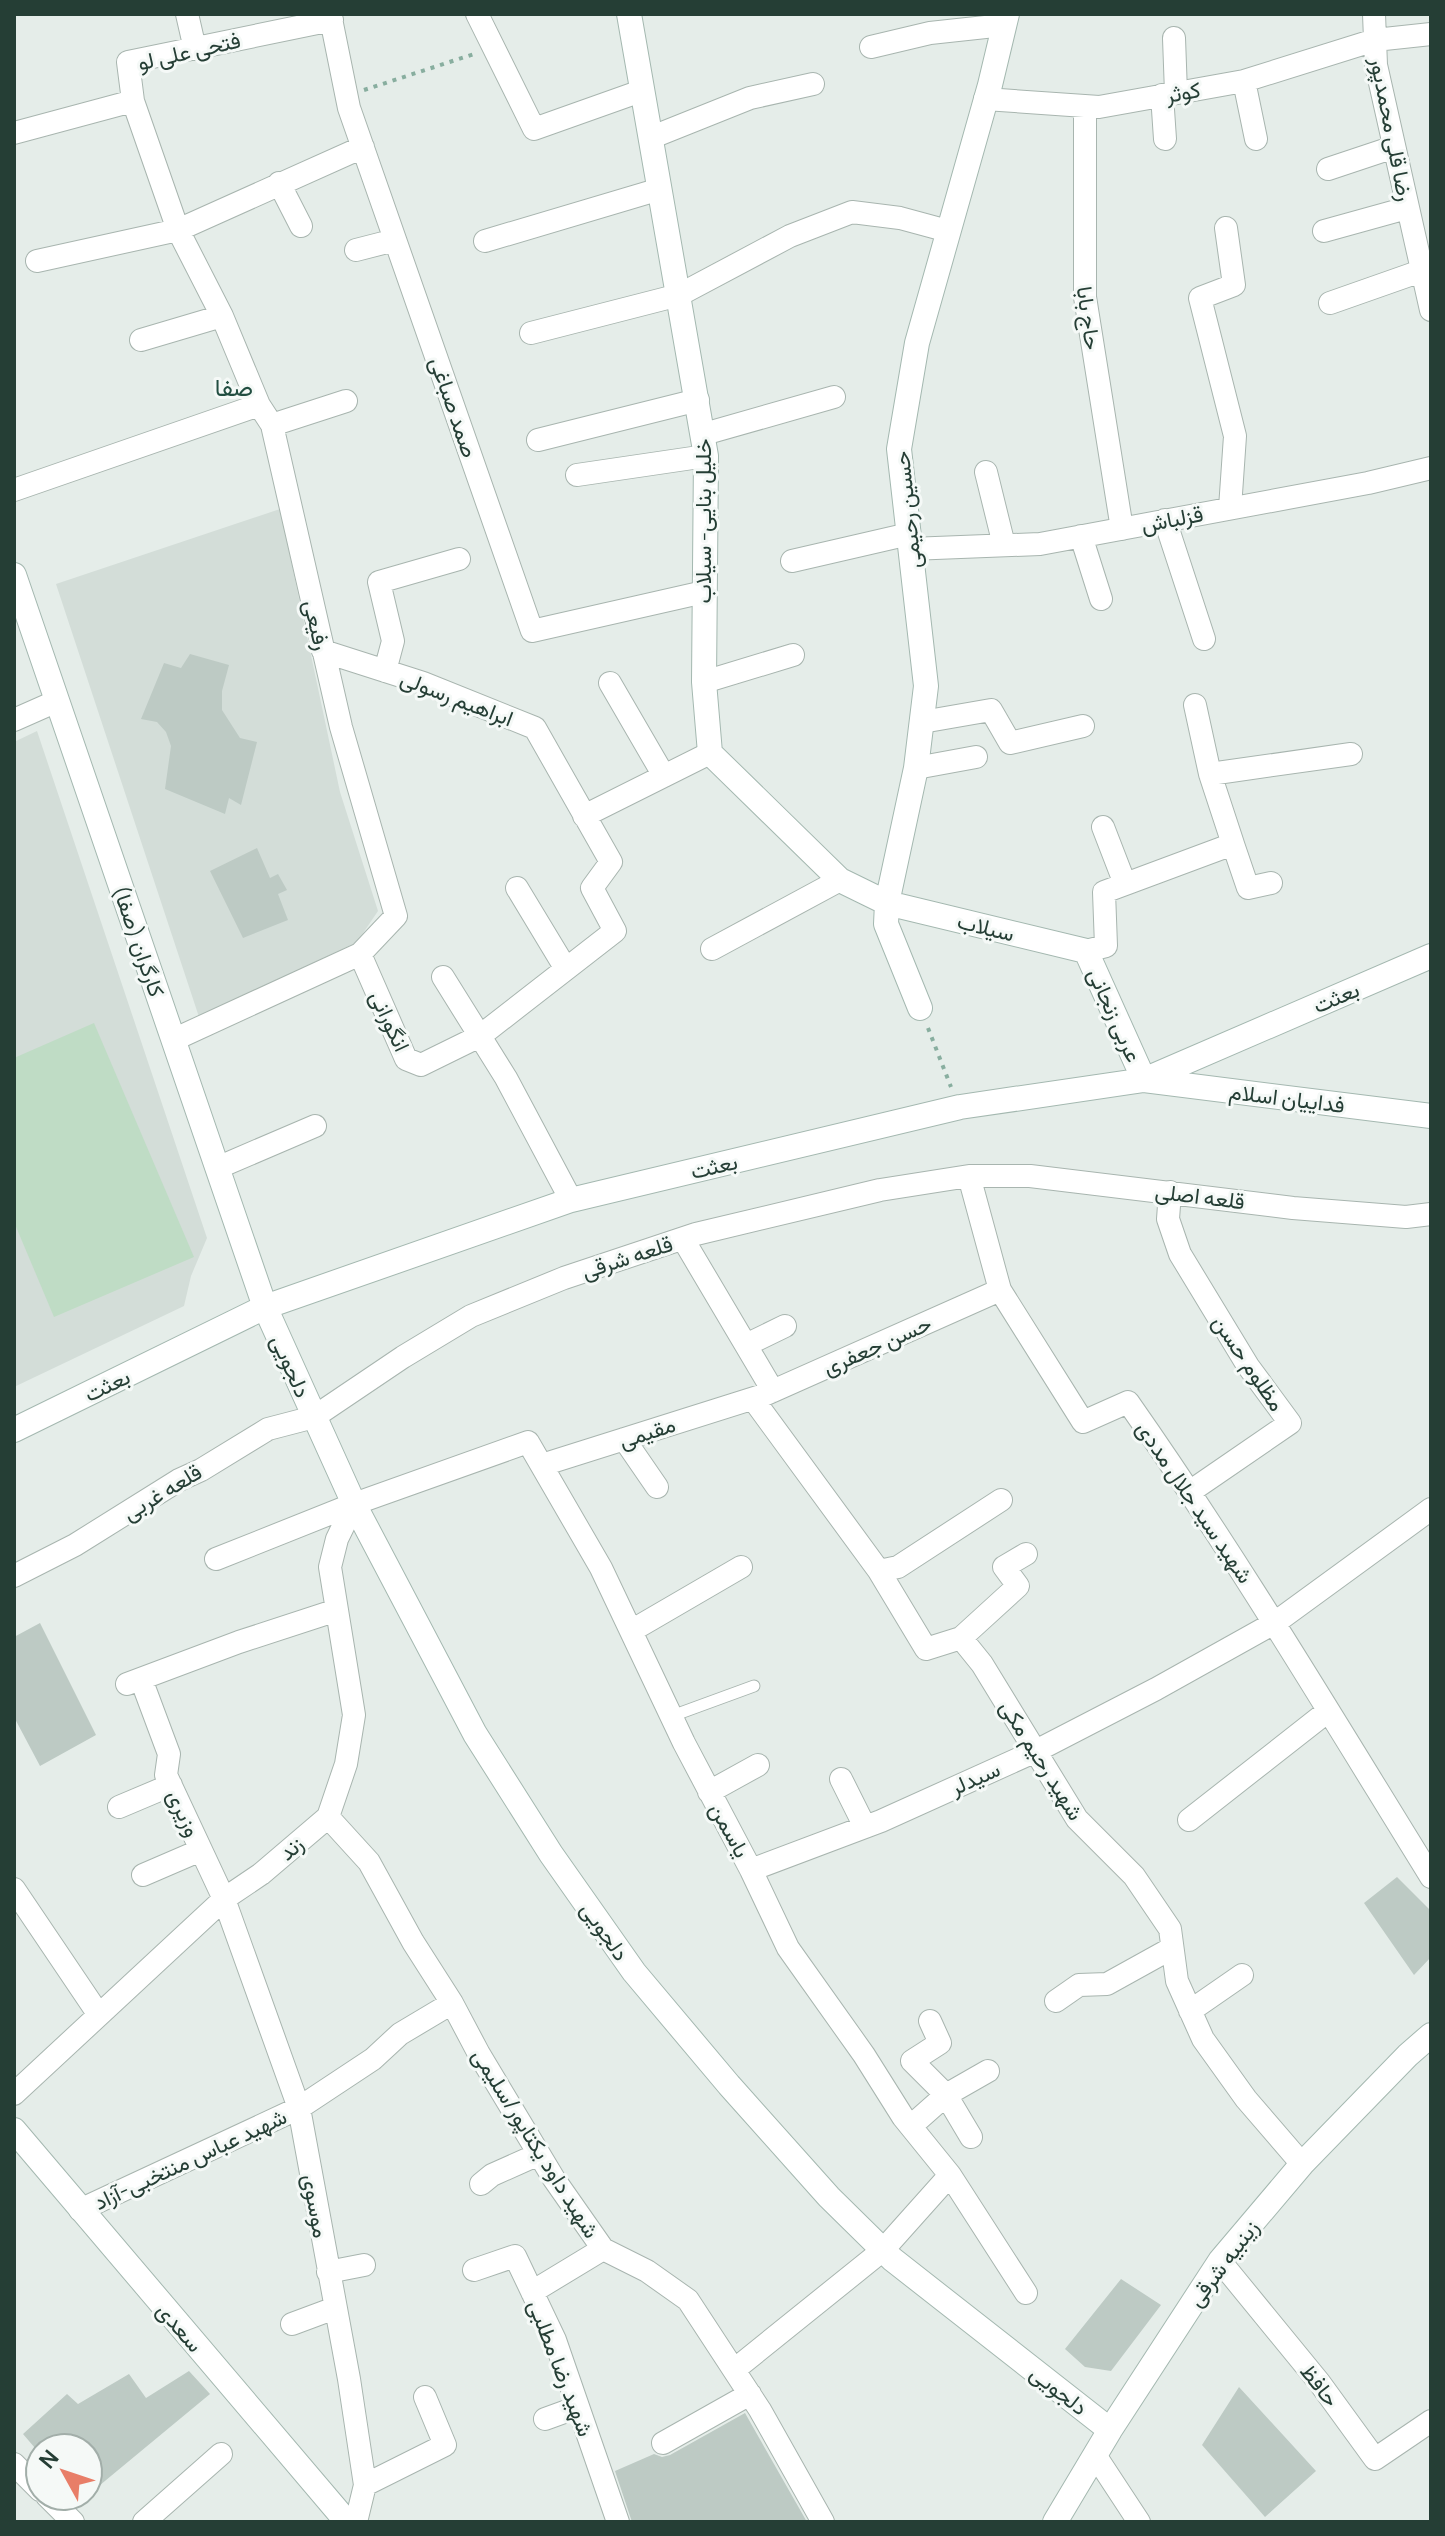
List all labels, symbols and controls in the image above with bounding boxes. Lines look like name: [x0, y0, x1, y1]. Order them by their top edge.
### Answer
street label: فتحی علی لو: [135, 25, 243, 77]
street label: رضا قلی محمدپور: [1363, 53, 1421, 204]
street label: کوثر: [1162, 74, 1203, 110]
street label: حاج بابا: [1070, 284, 1108, 352]
street label: صمد صباغی: [423, 353, 485, 461]
district label: صفا: [215, 370, 253, 403]
street label: خلیل بنایی- سیلاب: [688, 439, 718, 603]
street label: حسین رحیمی: [886, 450, 928, 570]
street label: قزلباش: [1138, 498, 1206, 540]
street label: رفیعی: [297, 597, 337, 653]
street label: ابراهیم رسولی: [396, 663, 518, 733]
street label: کارگران (صفا): [106, 881, 172, 1001]
street label: سیلاب: [954, 905, 1018, 949]
street label: عربی زنجانی: [1081, 963, 1149, 1067]
street label: بعثت: [1308, 974, 1364, 1020]
street label: انگورانی: [363, 986, 417, 1056]
street label: فداییان اسلام: [1227, 1076, 1347, 1120]
street label: بعثت: [688, 1146, 740, 1186]
street label: قلعه اصلی: [1153, 1176, 1247, 1216]
street label: قلعه شرقی: [578, 1228, 676, 1286]
street label: حسن جعفری: [818, 1308, 936, 1382]
street label: مظلوم حسن: [1206, 1309, 1292, 1417]
street label: دلجویی: [264, 1330, 318, 1402]
street label: بعثت: [79, 1361, 135, 1409]
street label: مقیمی: [615, 1409, 679, 1455]
street label: شهید سید جلال مددی: [1130, 1415, 1260, 1589]
street label: قلعه غربی: [117, 1457, 207, 1527]
street label: شهید رحیم مکی: [993, 1694, 1091, 1826]
street label: سیدلر: [944, 1754, 1005, 1803]
street label: وزیری: [160, 1784, 208, 1842]
street label: یاسمن: [703, 1797, 757, 1863]
street label: زند: [272, 1829, 310, 1867]
street label: دلجویی: [574, 1895, 636, 1967]
street label: شهید داود یکتاپور/سلیمی: [465, 2042, 607, 2244]
street label: شهید عباس منتخبی-آزاد: [89, 2101, 291, 2217]
street label: موسوی: [296, 2172, 336, 2240]
street label: زینبیه شرقی: [1180, 2213, 1266, 2313]
street label: شهید رضا مطلبی: [521, 2295, 601, 2441]
street label: سعدی: [150, 2296, 210, 2358]
street label: حافظ: [1294, 2357, 1346, 2413]
street label: دلجویی: [1024, 2358, 1094, 2422]
north arrow: [24, 2432, 104, 2512]
text: N: [32, 2443, 65, 2475]

